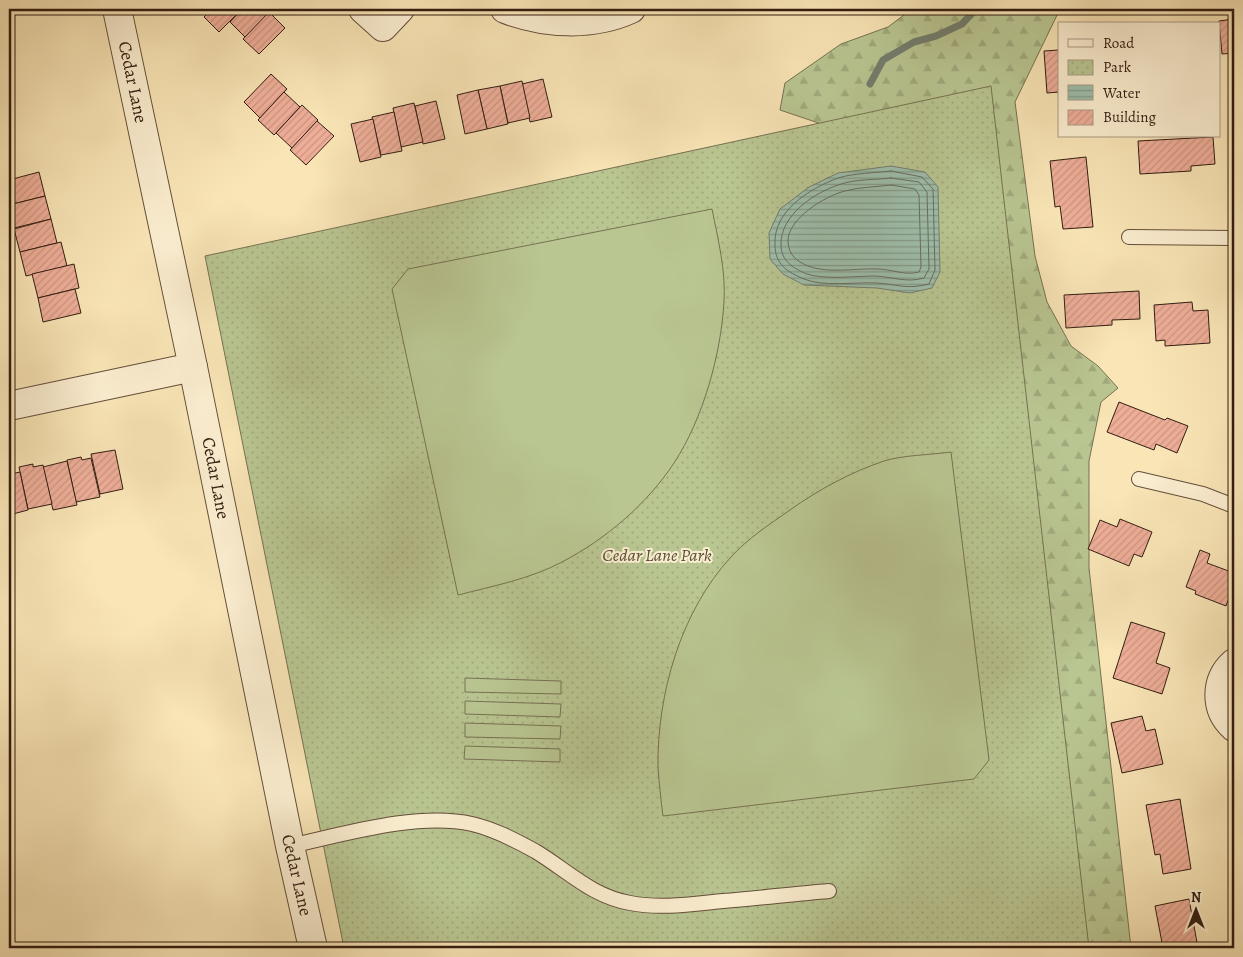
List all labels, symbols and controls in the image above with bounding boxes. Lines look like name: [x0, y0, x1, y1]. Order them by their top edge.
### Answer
legend: [1058, 22, 1220, 138]
text: Road: [1103, 33, 1135, 53]
street label: Cedar Lane: [113, 39, 153, 125]
text: Park: [1103, 57, 1132, 77]
text: Water: [1102, 83, 1140, 103]
text: Building: [1103, 107, 1156, 127]
street label: Cedar Lane: [196, 435, 236, 521]
park label: Cedar Lane Park: [602, 543, 712, 567]
street label: Cedar Lane: [276, 832, 318, 918]
north arrow: [1170, 884, 1220, 934]
text: N: [1191, 888, 1201, 907]

